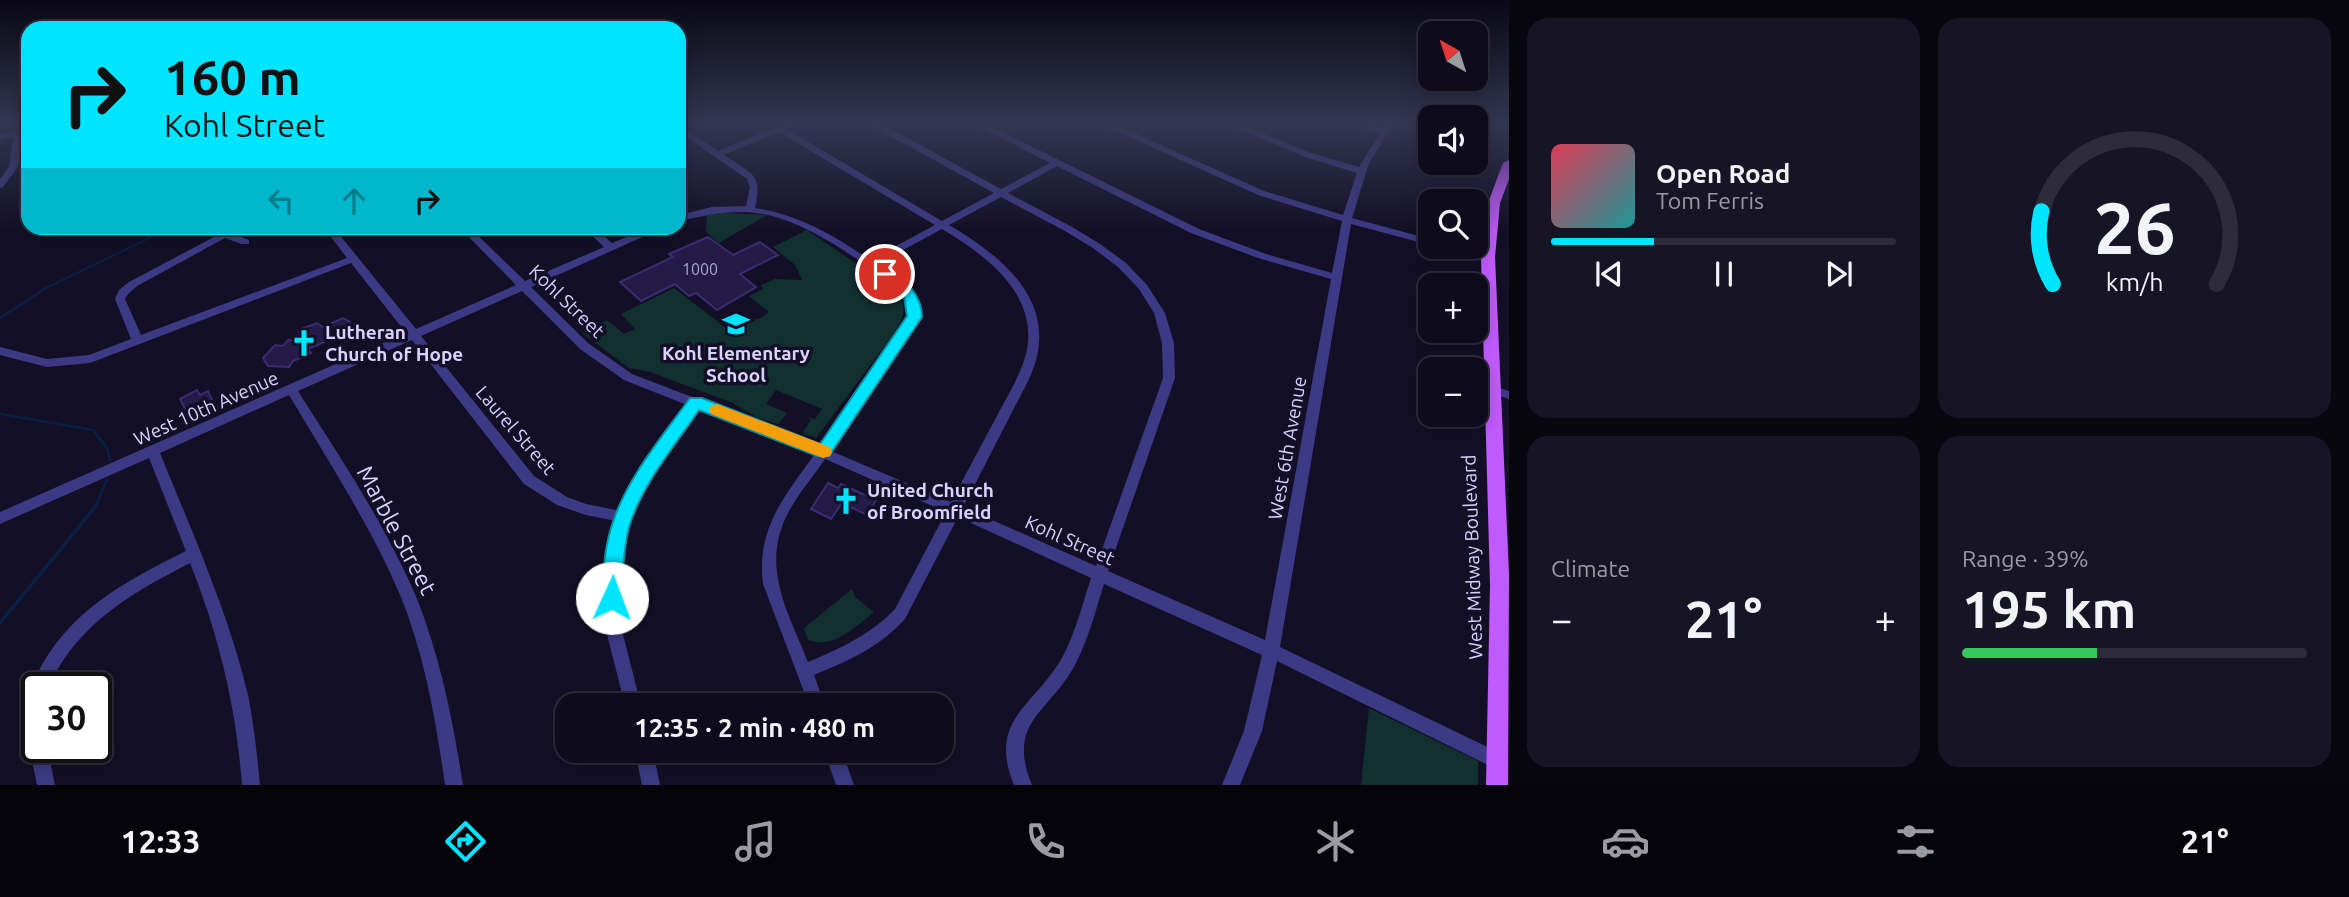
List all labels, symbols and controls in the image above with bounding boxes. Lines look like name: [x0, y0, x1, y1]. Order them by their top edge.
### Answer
north arrow: [1418, 21, 1488, 91]
map controls: [1418, 21, 1488, 427]
icon: right: [49, 49, 140, 140]
text: 160 m: [164, 49, 301, 104]
button: sound: [1418, 105, 1488, 175]
text: Kohl Street: [164, 107, 325, 143]
text: Open Road: [1656, 159, 1790, 188]
icon: left: [262, 182, 300, 220]
icon: ahead: [335, 182, 373, 220]
icon: right: [408, 182, 446, 220]
text: 26: [2093, 187, 2176, 269]
text: Tom Ferris: [1656, 188, 1764, 213]
button: search: [1418, 189, 1488, 259]
pin: [855, 244, 915, 304]
icon: arrive: [866, 255, 904, 293]
icon: previous: [1590, 255, 1628, 293]
icon: pause: [1705, 255, 1743, 293]
icon: next: [1820, 255, 1858, 293]
street label: Kohl Street: [525, 260, 609, 343]
house number: 1000: [682, 260, 718, 278]
text: km/h: [2106, 268, 2163, 296]
button: +: [1418, 273, 1488, 343]
school or university icon: Kohl Elementary School: [721, 309, 751, 339]
place label: Lutheran Church of Hope: [325, 321, 463, 365]
church icon: Lutheran Church of Hope: [289, 328, 319, 358]
place label: Kohl Elementary School: [662, 342, 810, 386]
button: −: [1418, 357, 1488, 427]
street label: West 10th Avenue: [130, 366, 282, 450]
street label: West 6th Avenue: [1264, 375, 1310, 521]
street label: Laurel Street: [471, 381, 561, 479]
street label: West Midway Boulevard: [1457, 454, 1487, 660]
street label: Marble Street: [353, 461, 441, 599]
place label: United Church of Broomfield: [867, 479, 994, 523]
church icon: United Church of Broomfield: [831, 486, 861, 516]
street label: Kohl Street: [1022, 510, 1119, 570]
text: Range · 39%: [1962, 546, 2089, 571]
text: Climate: [1551, 556, 1630, 581]
position arrow: [575, 561, 649, 635]
text: 195 km: [1962, 580, 2136, 638]
text: 21°: [1685, 590, 1762, 648]
text: −: [1551, 598, 1572, 640]
text: +: [1875, 598, 1896, 640]
speed limit sign: 30: [21, 672, 112, 763]
text: 12:35 · 2 min · 480 m: [634, 713, 875, 742]
icon: directions: [441, 817, 490, 866]
icon: music: [731, 817, 780, 866]
icon: phone: [1021, 817, 1070, 866]
icon: climate: [1311, 817, 1360, 866]
icon: car: [1601, 817, 1650, 866]
icon: filters: [1891, 817, 1940, 866]
text: 12:33: [120, 823, 201, 859]
text: 21°: [2181, 823, 2229, 859]

